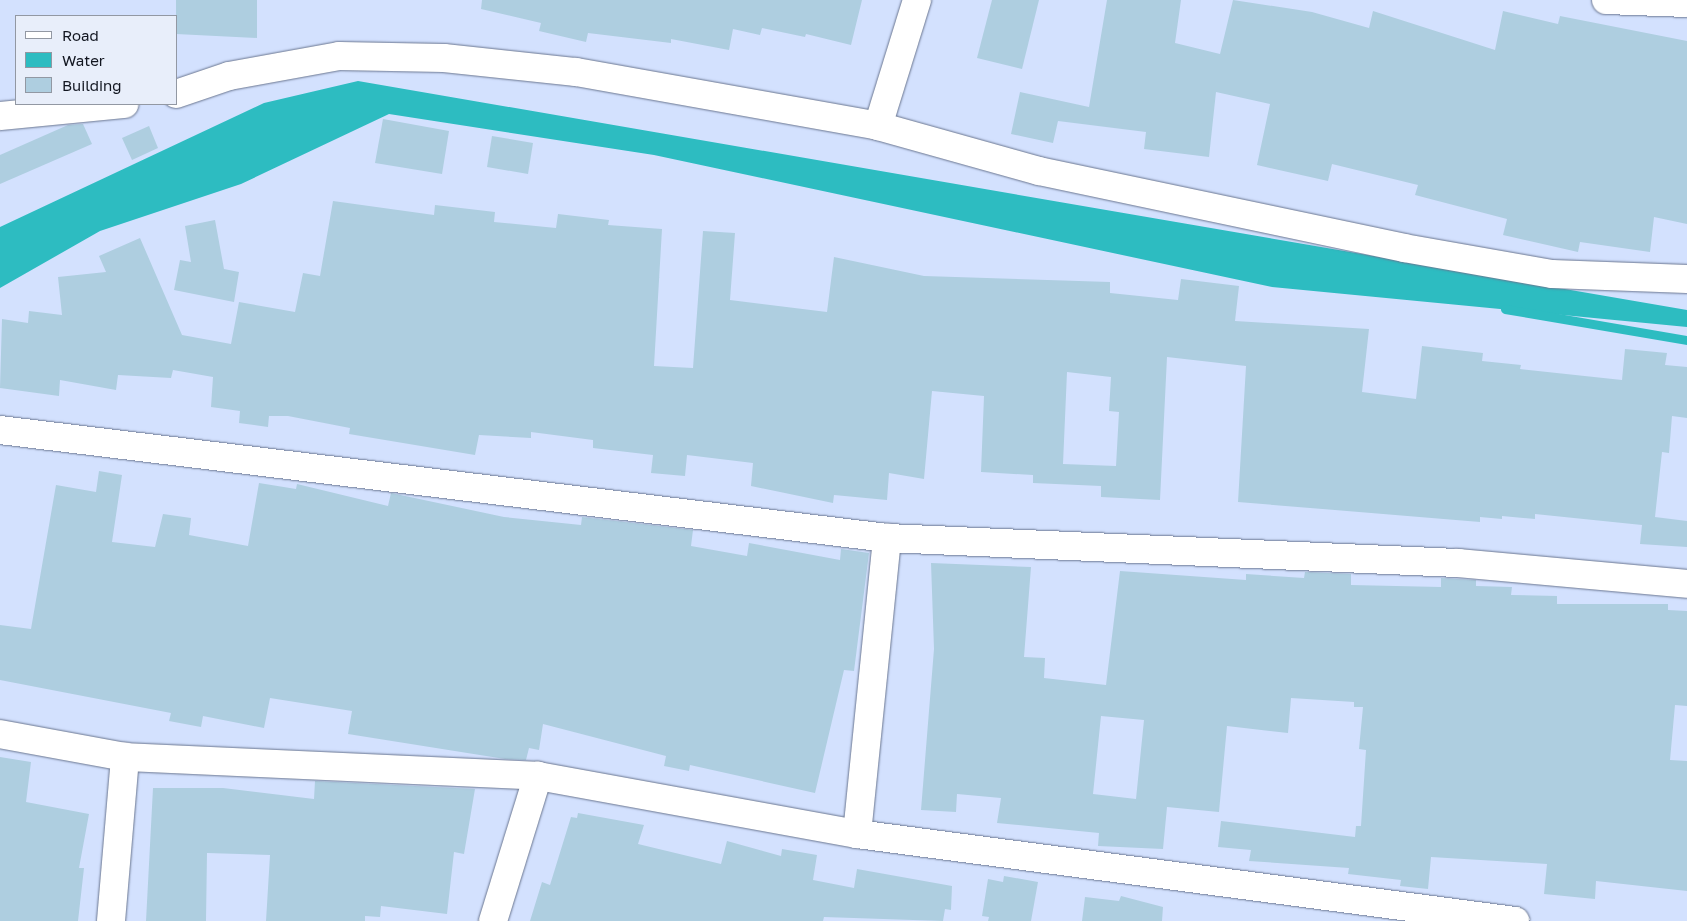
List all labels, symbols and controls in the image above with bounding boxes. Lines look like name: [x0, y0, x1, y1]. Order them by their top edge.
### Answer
legend: [15, 15, 178, 105]
text: Road: [62, 26, 99, 44]
text: Water: [62, 51, 105, 69]
text: Building: [62, 76, 122, 94]

